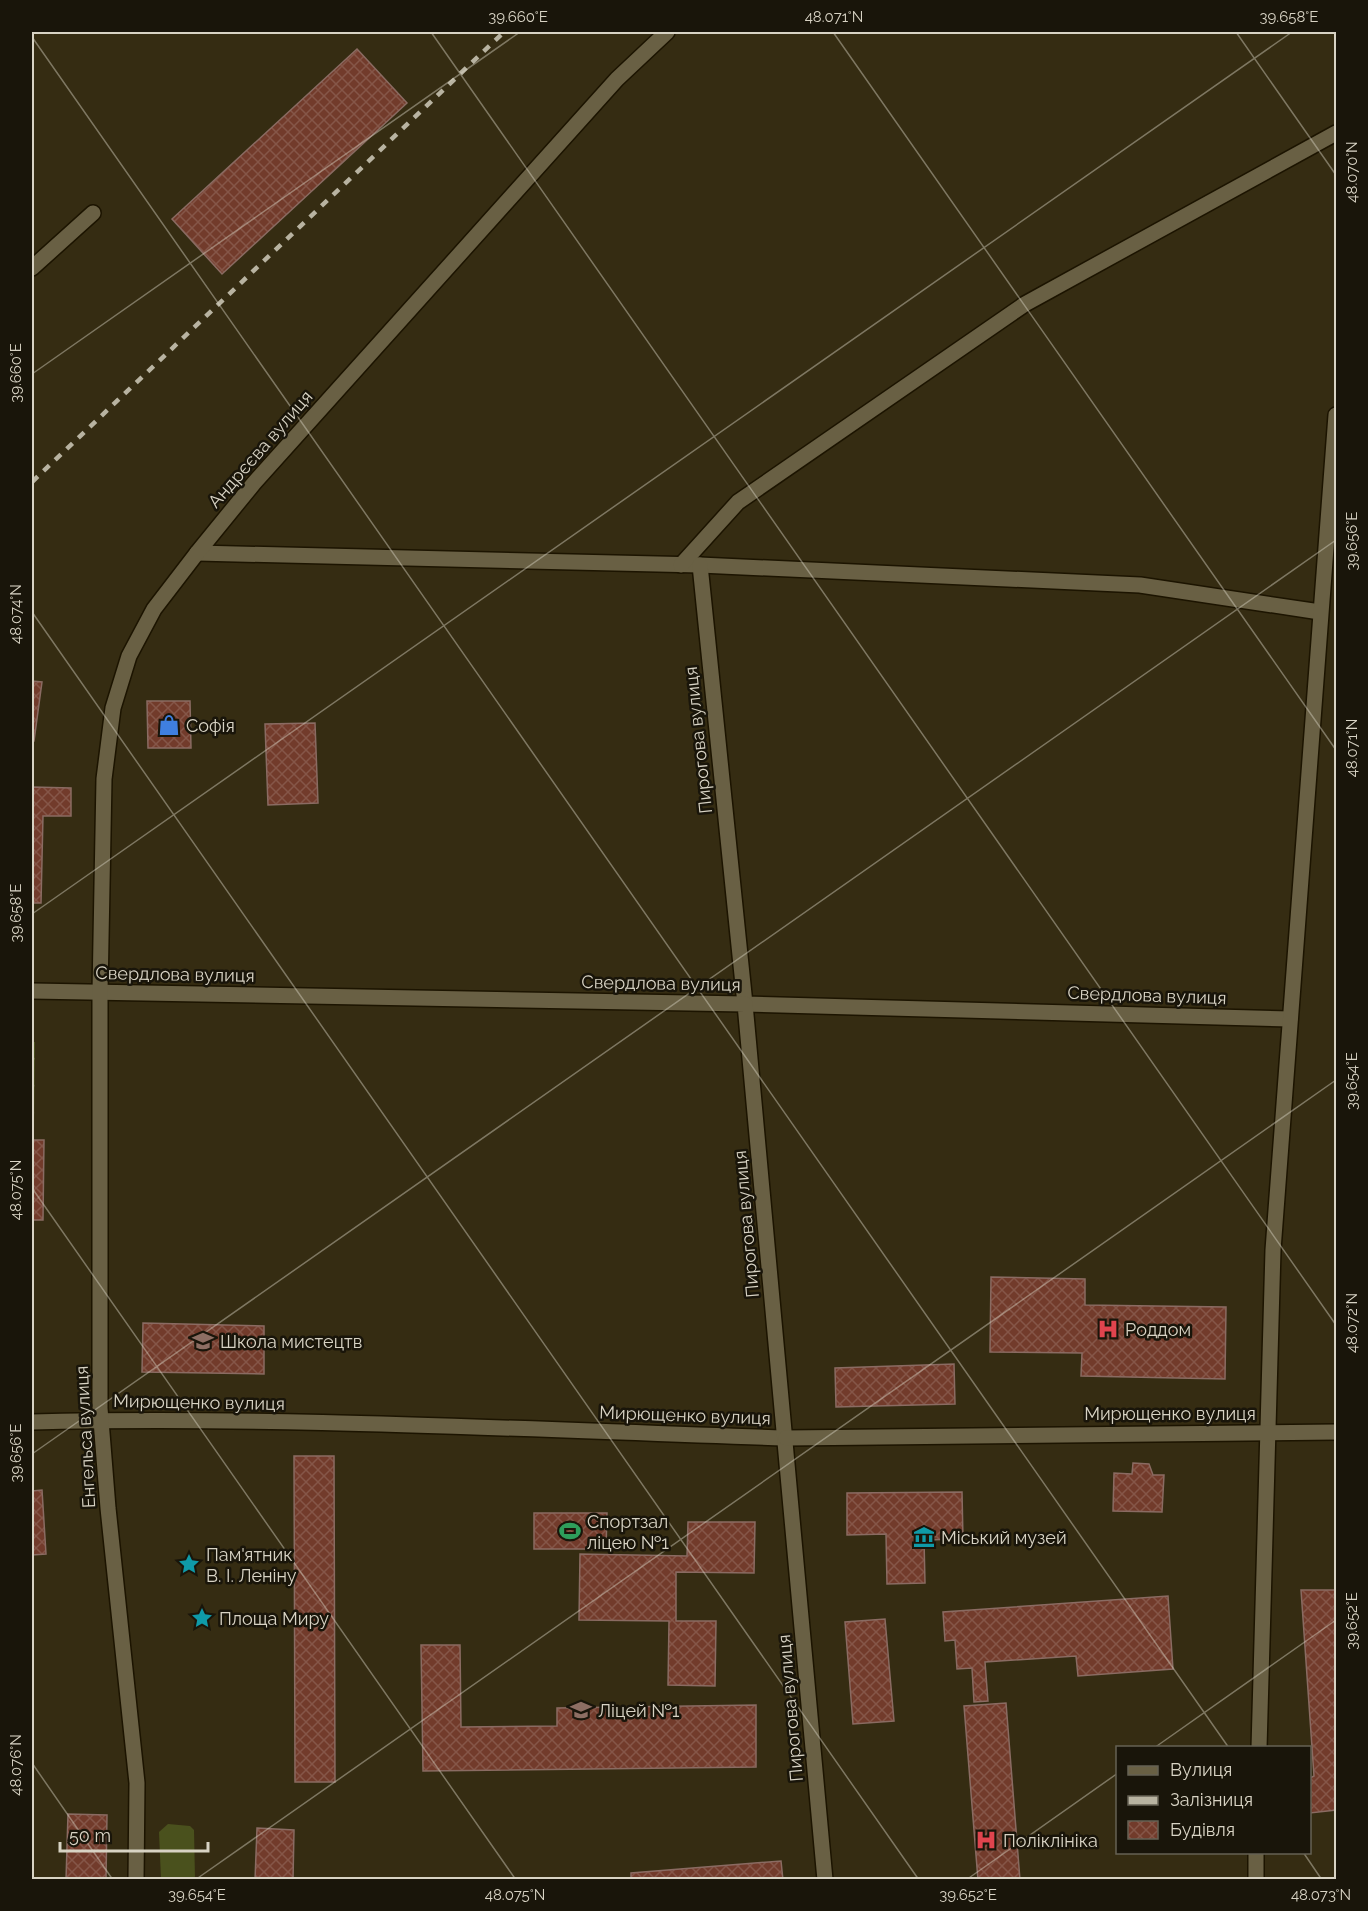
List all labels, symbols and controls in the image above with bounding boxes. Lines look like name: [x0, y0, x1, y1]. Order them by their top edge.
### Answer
text: 39.660°E: [488, 8, 548, 26]
text: 48.071°N: [805, 8, 863, 26]
text: 39.658°E: [1260, 8, 1318, 26]
text: 48.070°N: [1343, 141, 1361, 203]
text: 39.660°E: [7, 343, 25, 403]
street label: Андрєєва вулиця: [203, 386, 317, 512]
text: 39.656°E: [1343, 511, 1361, 571]
text: 48.074°N: [7, 584, 25, 644]
street label: Пирогова вулиця: [680, 666, 716, 814]
shop icon: Софія: [157, 713, 181, 737]
place label: Софія: [186, 715, 235, 736]
text: 48.071°N: [1343, 719, 1361, 777]
text: 39.658°E: [7, 884, 25, 942]
street label: Свердлова вулиця: [95, 962, 255, 986]
street label: Свердлова вулиця: [581, 971, 741, 995]
street label: Свердлова вулиця: [1067, 982, 1227, 1008]
text: 39.654°E: [1343, 1052, 1361, 1110]
street label: Пирогова вулиця: [729, 1150, 763, 1298]
text: 48.075°N: [7, 1160, 25, 1220]
text: 48.072°N: [1343, 1293, 1361, 1353]
hospital icon: Роддом: [1096, 1317, 1120, 1341]
place label: Роддом: [1125, 1319, 1191, 1340]
school or university icon: Школа мистецтв: [191, 1329, 215, 1353]
place label: Школа мистецтв: [220, 1331, 362, 1352]
street label: Енгельса вулиця: [71, 1365, 99, 1509]
street label: Мирющенко вулиця: [113, 1390, 285, 1414]
street label: Мирющенко вулиця: [599, 1402, 771, 1428]
street label: Мирющенко вулиця: [1084, 1403, 1256, 1424]
text: 39.656°E: [7, 1423, 25, 1483]
place label: Спортзал ліцею №1: [587, 1511, 669, 1553]
sports icon: Спортзал ліцею №1: [558, 1519, 582, 1543]
museum icon: Міський музей: [912, 1525, 936, 1549]
place label: Міський музей: [941, 1527, 1067, 1548]
place label: Пам'ятник В. І. Леніну: [206, 1544, 297, 1586]
place icon: Пам'ятник В. І. Леніну: [177, 1552, 201, 1576]
text: 39.652°E: [1343, 1592, 1361, 1650]
place icon: Площа Миру: [190, 1606, 214, 1630]
place label: Площа Миру: [219, 1608, 329, 1629]
street label: Пирогова вулиця: [773, 1634, 807, 1782]
school or university icon: Ліцей №1: [569, 1698, 593, 1722]
place label: Ліцей №1: [598, 1700, 680, 1721]
text: 48.076°N: [7, 1734, 25, 1796]
legend: [1116, 1746, 1311, 1854]
text: Вулиця: [1170, 1759, 1232, 1780]
text: Залізниця: [1170, 1789, 1253, 1810]
scale bar: [60, 1815, 208, 1853]
text: Будівля: [1170, 1819, 1235, 1840]
text: 50 m: [69, 1825, 111, 1846]
hospital icon: Поліклініка: [974, 1828, 998, 1852]
place label: Поліклініка: [1003, 1830, 1098, 1851]
text: 39.654°E: [168, 1886, 226, 1904]
text: 48.075°N: [485, 1886, 545, 1904]
text: 39.652°E: [939, 1886, 997, 1904]
text: 48.073°N: [1291, 1886, 1351, 1904]

